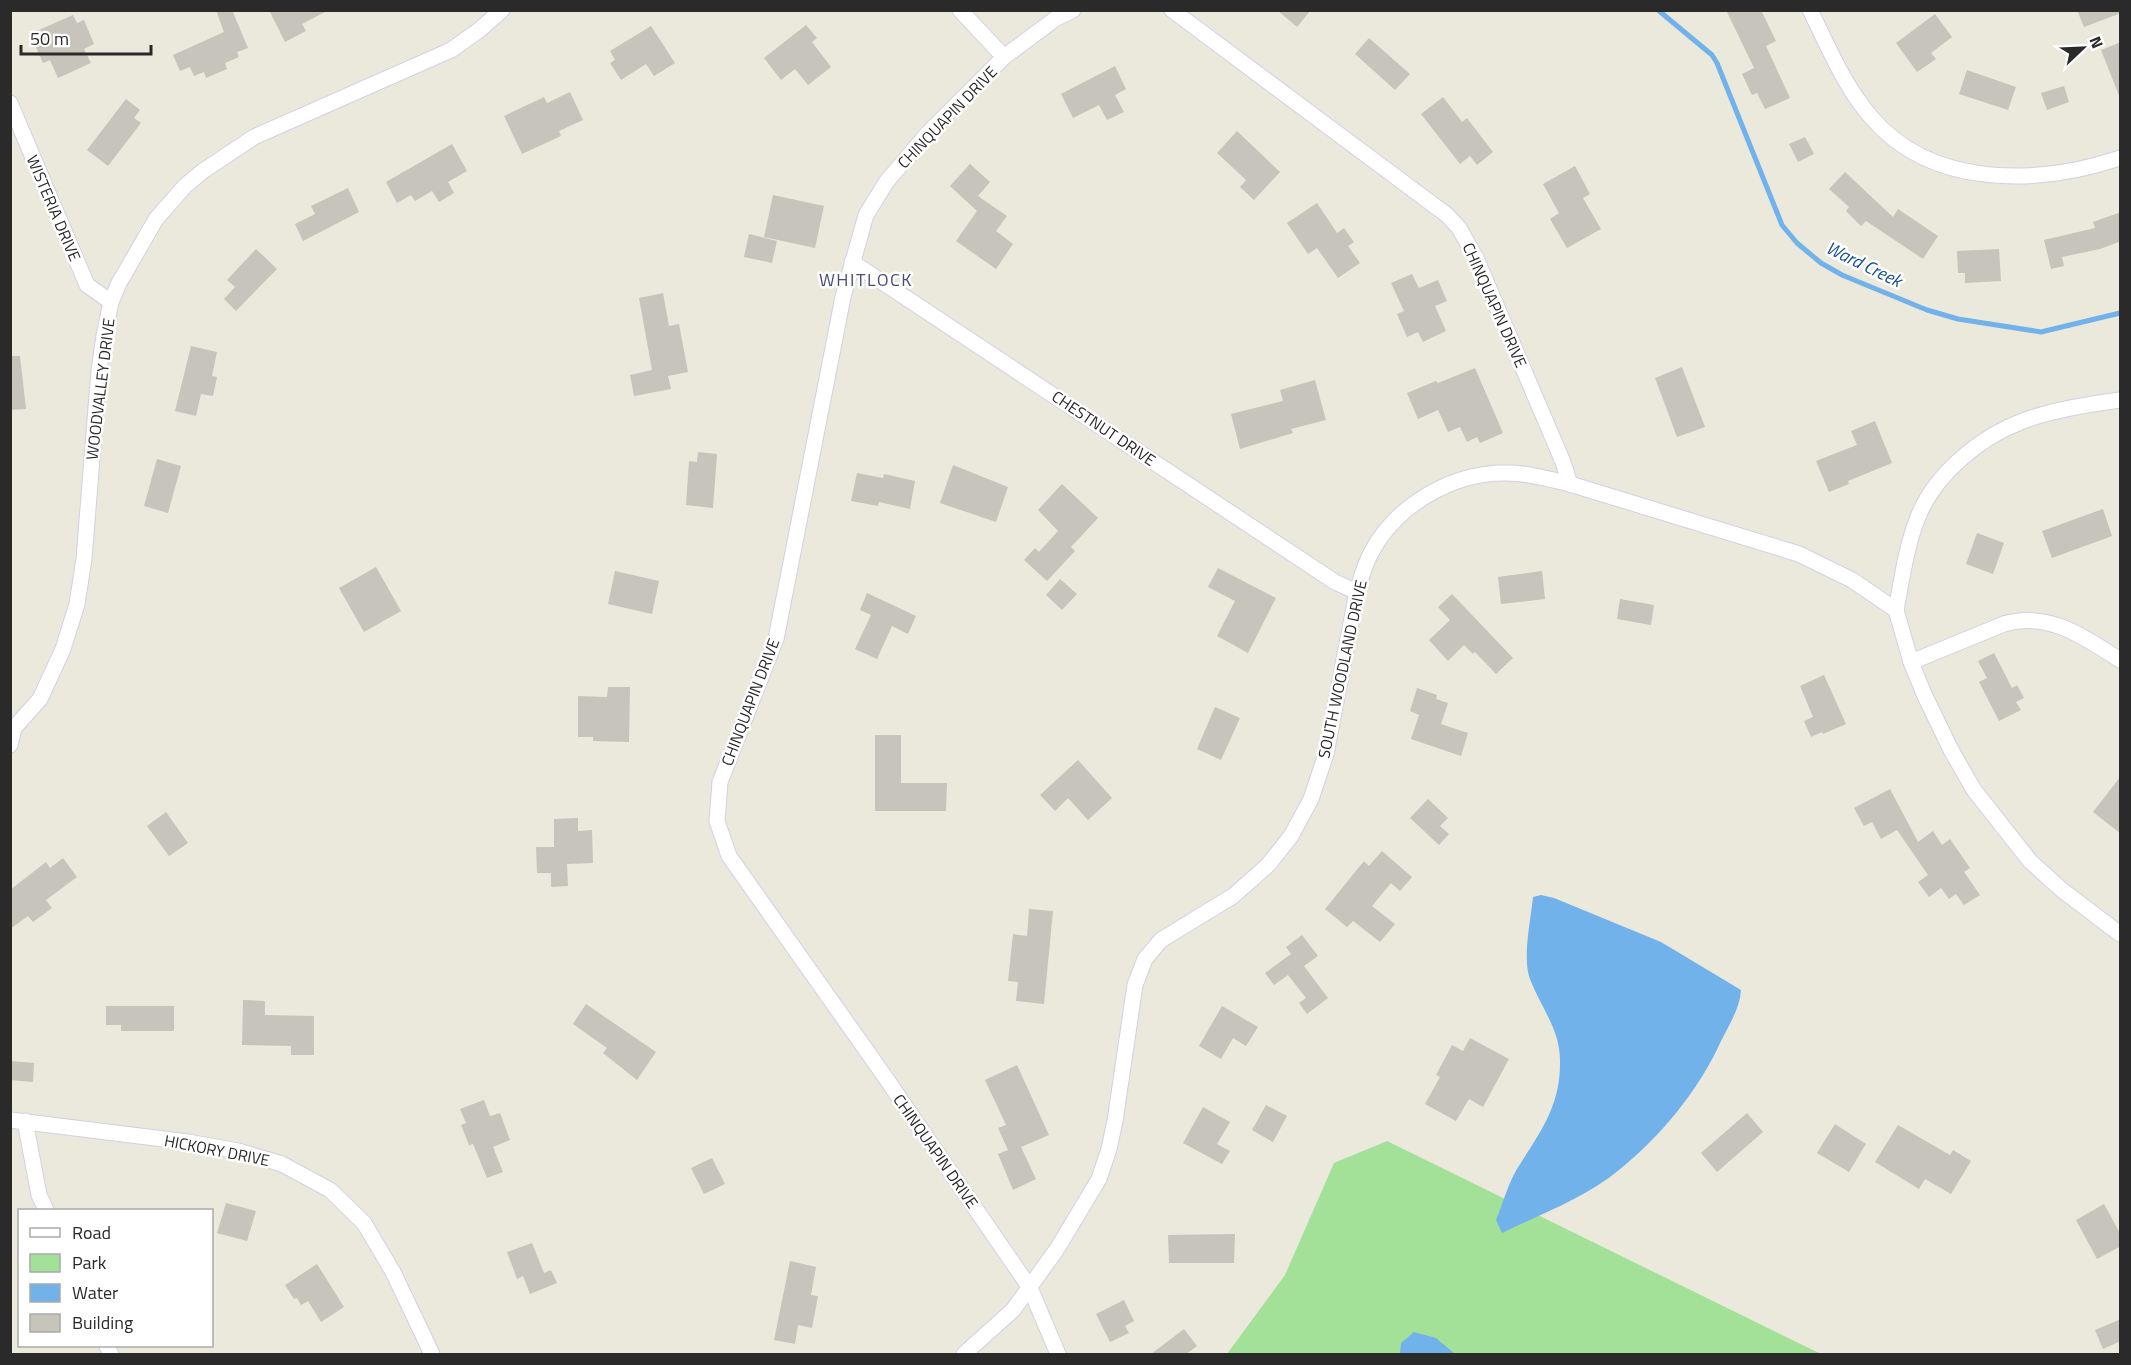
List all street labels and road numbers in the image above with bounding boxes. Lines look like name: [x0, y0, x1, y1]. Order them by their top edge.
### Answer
street label: CHINQUAPIN DRIVE: [892, 60, 1002, 174]
street label: WISTERIA DRIVE: [21, 151, 87, 265]
street label: CHINQUAPIN DRIVE: [1457, 239, 1533, 371]
street label: WOODVALLEY DRIVE: [79, 317, 121, 461]
street label: CHESTNUT DRIVE: [1047, 384, 1161, 472]
street label: SOUTH WOODLAND DRIVE: [1311, 577, 1373, 761]
street label: CHINQUAPIN DRIVE: [715, 635, 785, 769]
street label: CHINQUAPIN DRIVE: [888, 1089, 985, 1213]
street label: HICKORY DRIVE: [162, 1128, 272, 1172]

